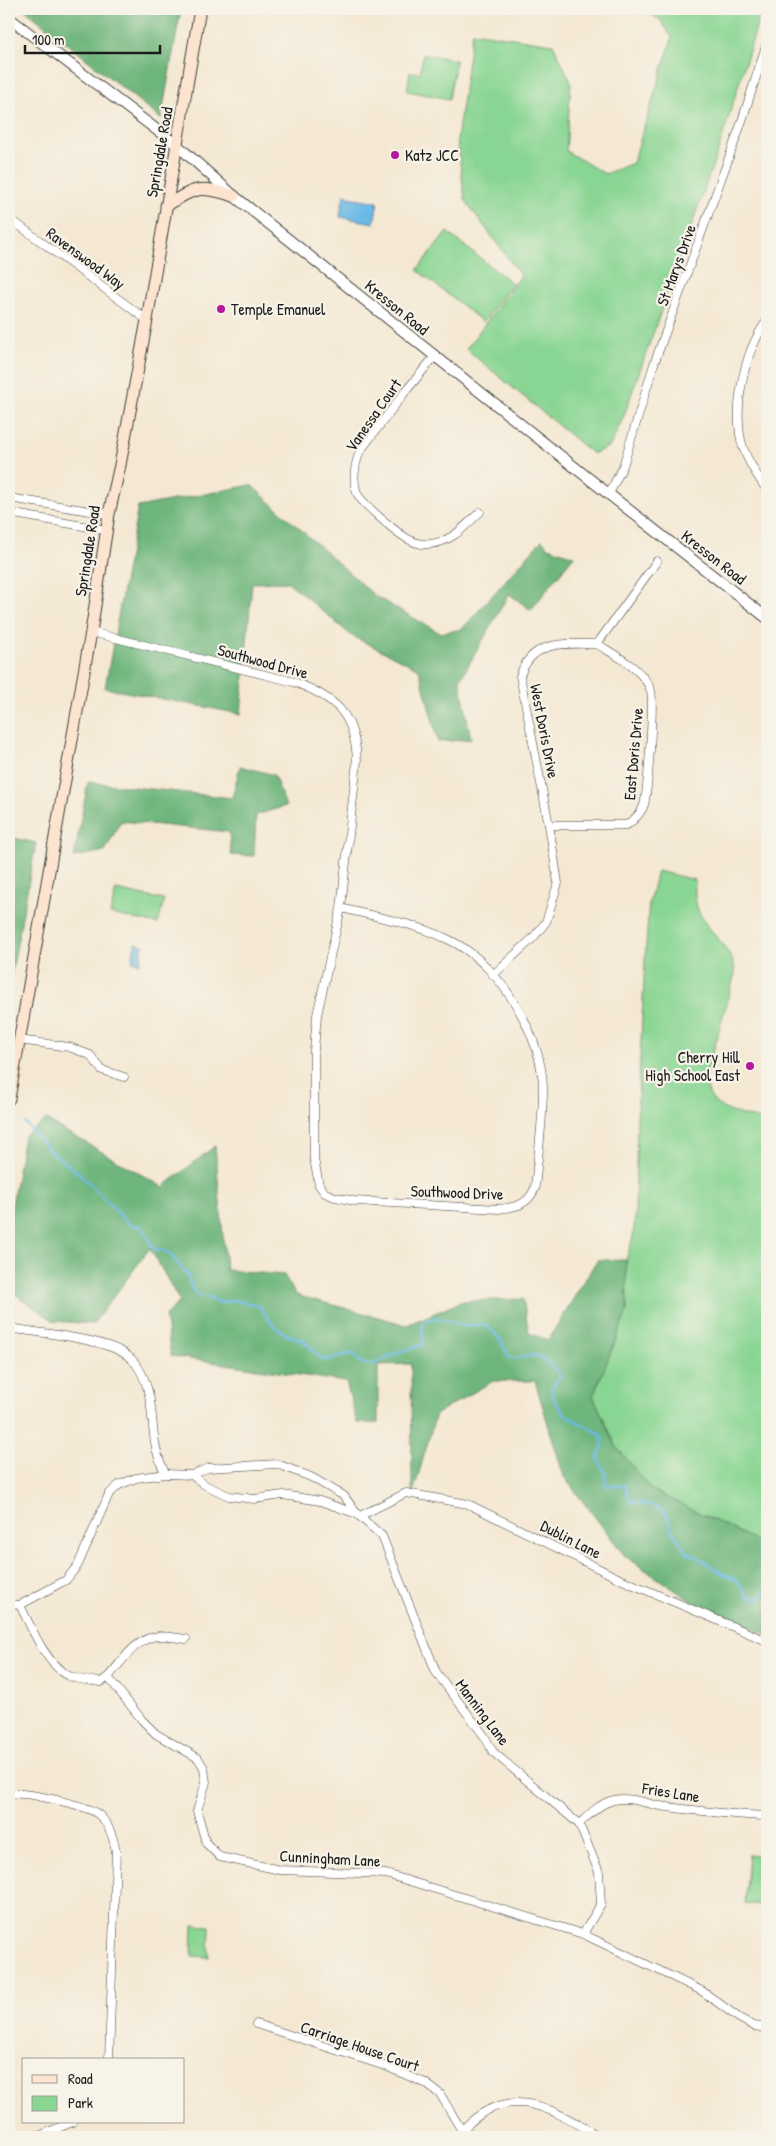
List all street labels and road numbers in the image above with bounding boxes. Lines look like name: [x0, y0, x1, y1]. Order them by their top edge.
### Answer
street label: Springdale Road: [140, 105, 178, 199]
street label: St Marys Drive: [651, 221, 701, 309]
street label: Ravenswood Way: [42, 222, 130, 294]
street label: Kresson Road: [360, 274, 434, 340]
street label: Vanessa Court: [340, 374, 407, 456]
street label: Springdale Road: [69, 504, 105, 598]
street label: Kresson Road: [677, 525, 751, 589]
street label: Southwood Drive: [215, 638, 311, 684]
street label: West Doris Drive: [525, 682, 565, 780]
street label: East Doris Drive: [618, 706, 648, 801]
street label: Southwood Drive: [410, 1179, 504, 1205]
street label: Dublin Lane: [537, 1514, 606, 1564]
street label: Manning Lane: [451, 1674, 516, 1750]
street label: Fries Lane: [640, 1776, 702, 1807]
street label: Cunningham Lane: [279, 1844, 382, 1872]
street label: Carriage House Court: [298, 2015, 423, 2077]

